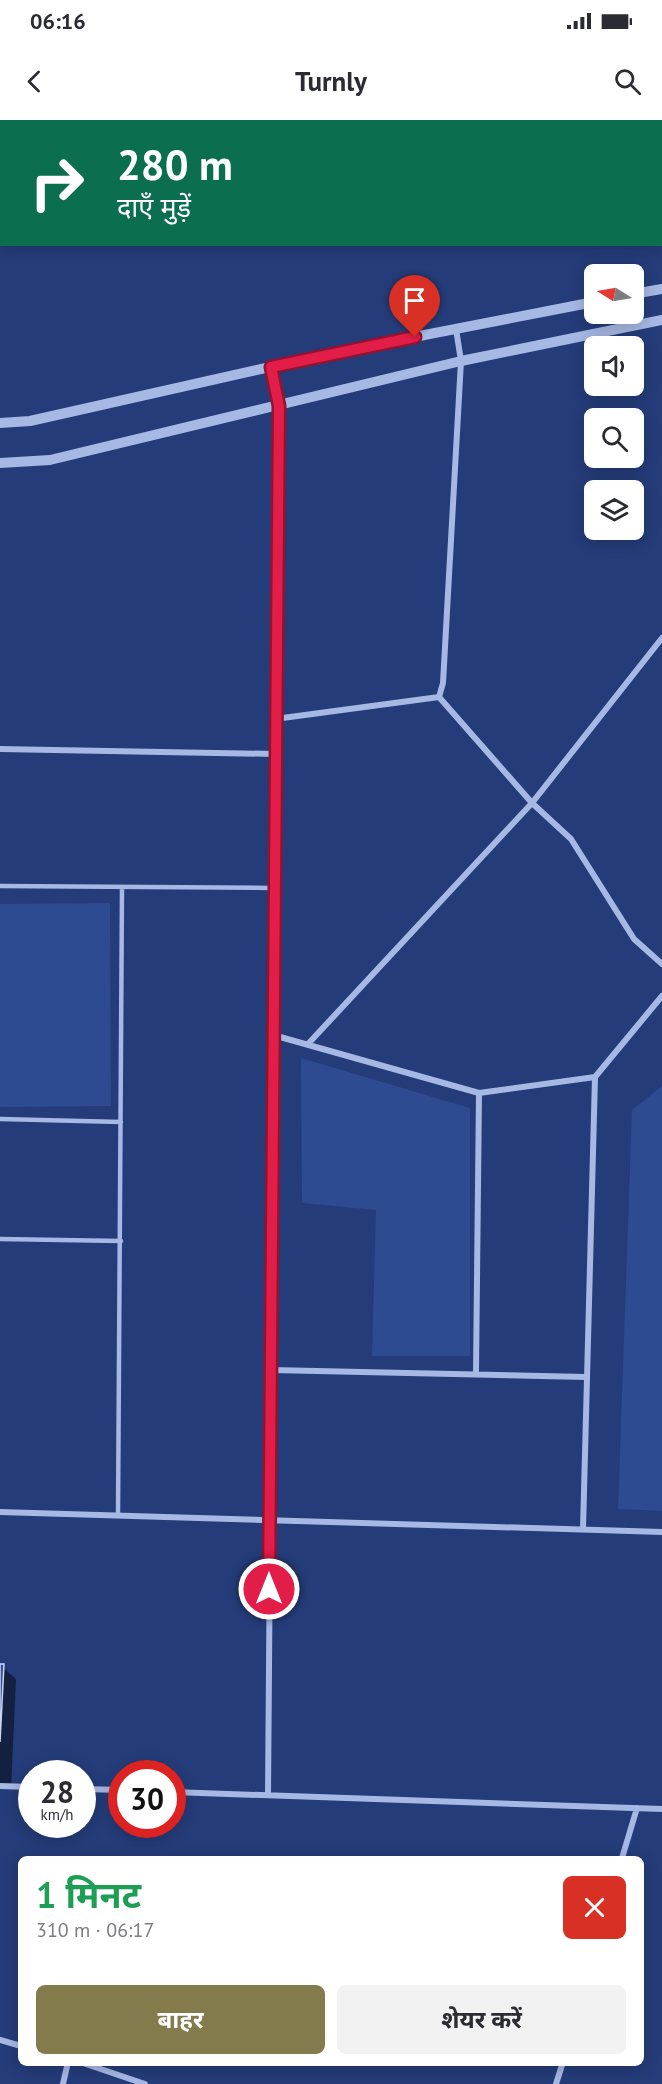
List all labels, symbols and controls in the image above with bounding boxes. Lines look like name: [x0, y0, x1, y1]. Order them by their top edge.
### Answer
text: 06:16: [30, 7, 86, 35]
text: Turnly: [295, 64, 367, 98]
icon: back: [18, 65, 51, 98]
icon: search: [611, 65, 644, 98]
text: 280 m: [117, 137, 233, 192]
icon: right: [18, 144, 96, 222]
text: दाएँ मुड़ें: [117, 190, 191, 224]
north arrow: [584, 264, 644, 324]
map controls: [584, 264, 644, 540]
pin: [389, 275, 440, 337]
icon: arrive: [398, 284, 431, 317]
button: sound: [584, 336, 644, 396]
button: search: [584, 408, 644, 468]
button: layers: [584, 480, 644, 540]
position arrow: [237, 1557, 301, 1621]
speed limit sign: 30: [108, 1760, 186, 1838]
text: 28: [40, 1772, 74, 1811]
text: km/h: [41, 1805, 73, 1824]
text: 1 मिनट: [36, 1871, 141, 1918]
button: close: [563, 1876, 626, 1939]
text: 310 m · 06:17: [36, 1917, 154, 1943]
button: बाहर: [36, 1985, 325, 2054]
button: शेयर करें: [337, 1985, 626, 2054]

